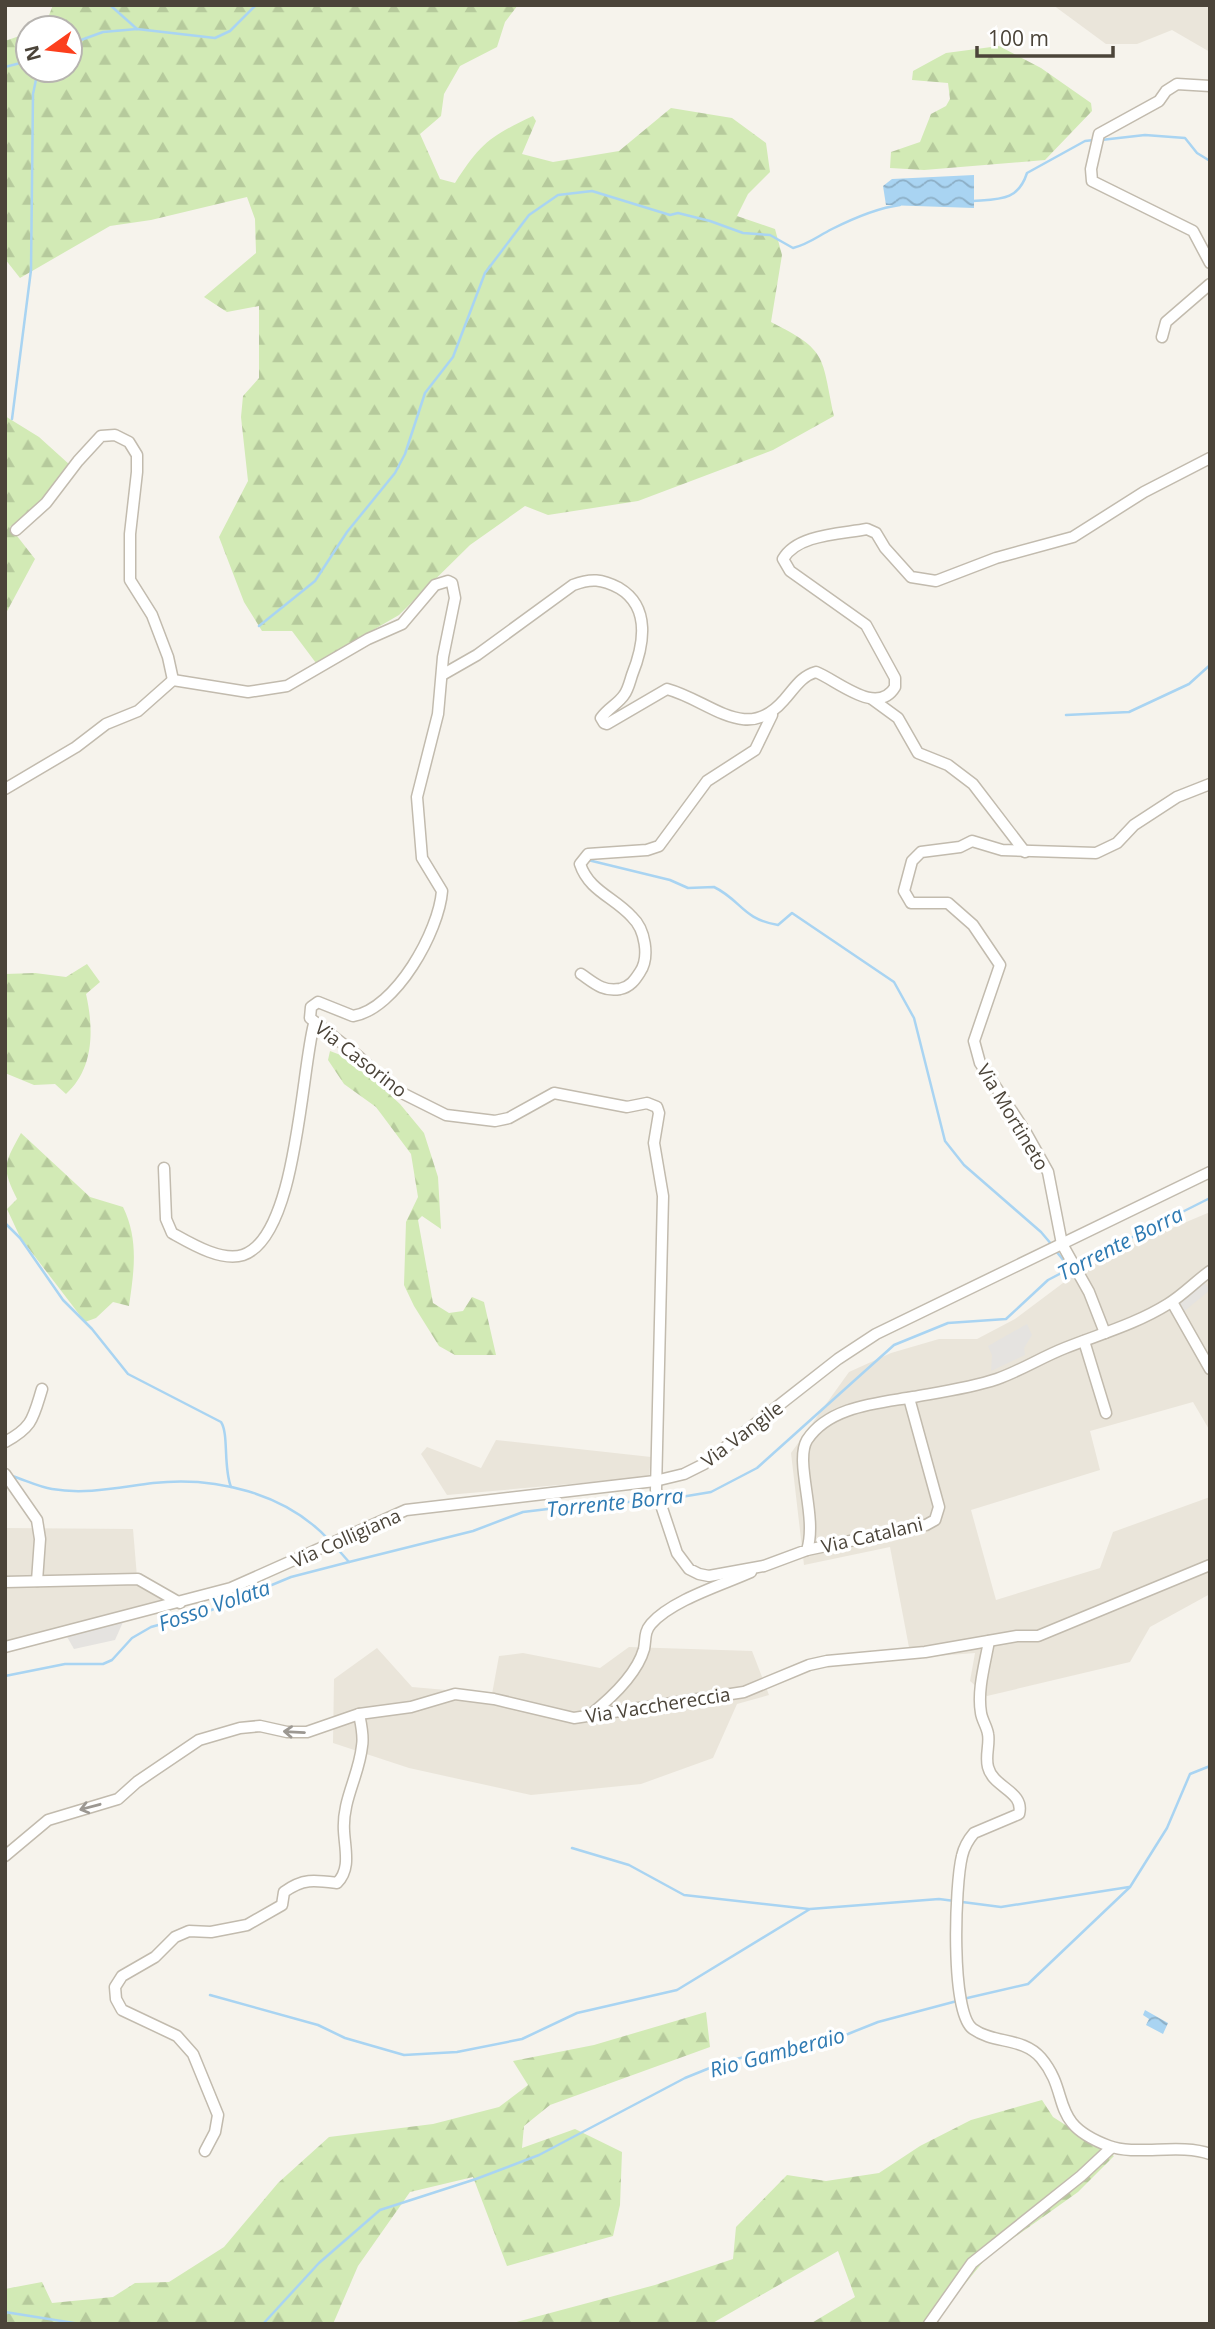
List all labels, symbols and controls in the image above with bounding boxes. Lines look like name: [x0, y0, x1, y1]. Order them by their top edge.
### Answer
north arrow: [14, 14, 84, 84]
scale bar: [977, 14, 1114, 58]
text: 100 m: [988, 24, 1049, 52]
text: N: [18, 42, 47, 64]
street label: Via Casorino: [310, 1015, 412, 1103]
street label: Via Mortineto: [971, 1059, 1055, 1175]
water label: Torrente Borra: [1053, 1199, 1188, 1287]
street label: Via Vangile: [696, 1395, 788, 1473]
water label: Torrente Borra: [545, 1481, 685, 1523]
street label: Via Colligiana: [287, 1502, 405, 1574]
street label: Via Catalani: [819, 1511, 925, 1559]
water label: Fosso Volata: [154, 1573, 274, 1637]
street label: Via Vacchereccia: [584, 1681, 732, 1729]
one-way arrow: [283, 1725, 306, 1738]
one-way arrow: [79, 1801, 101, 1814]
water label: Rio Gamberaio: [706, 2020, 848, 2084]

